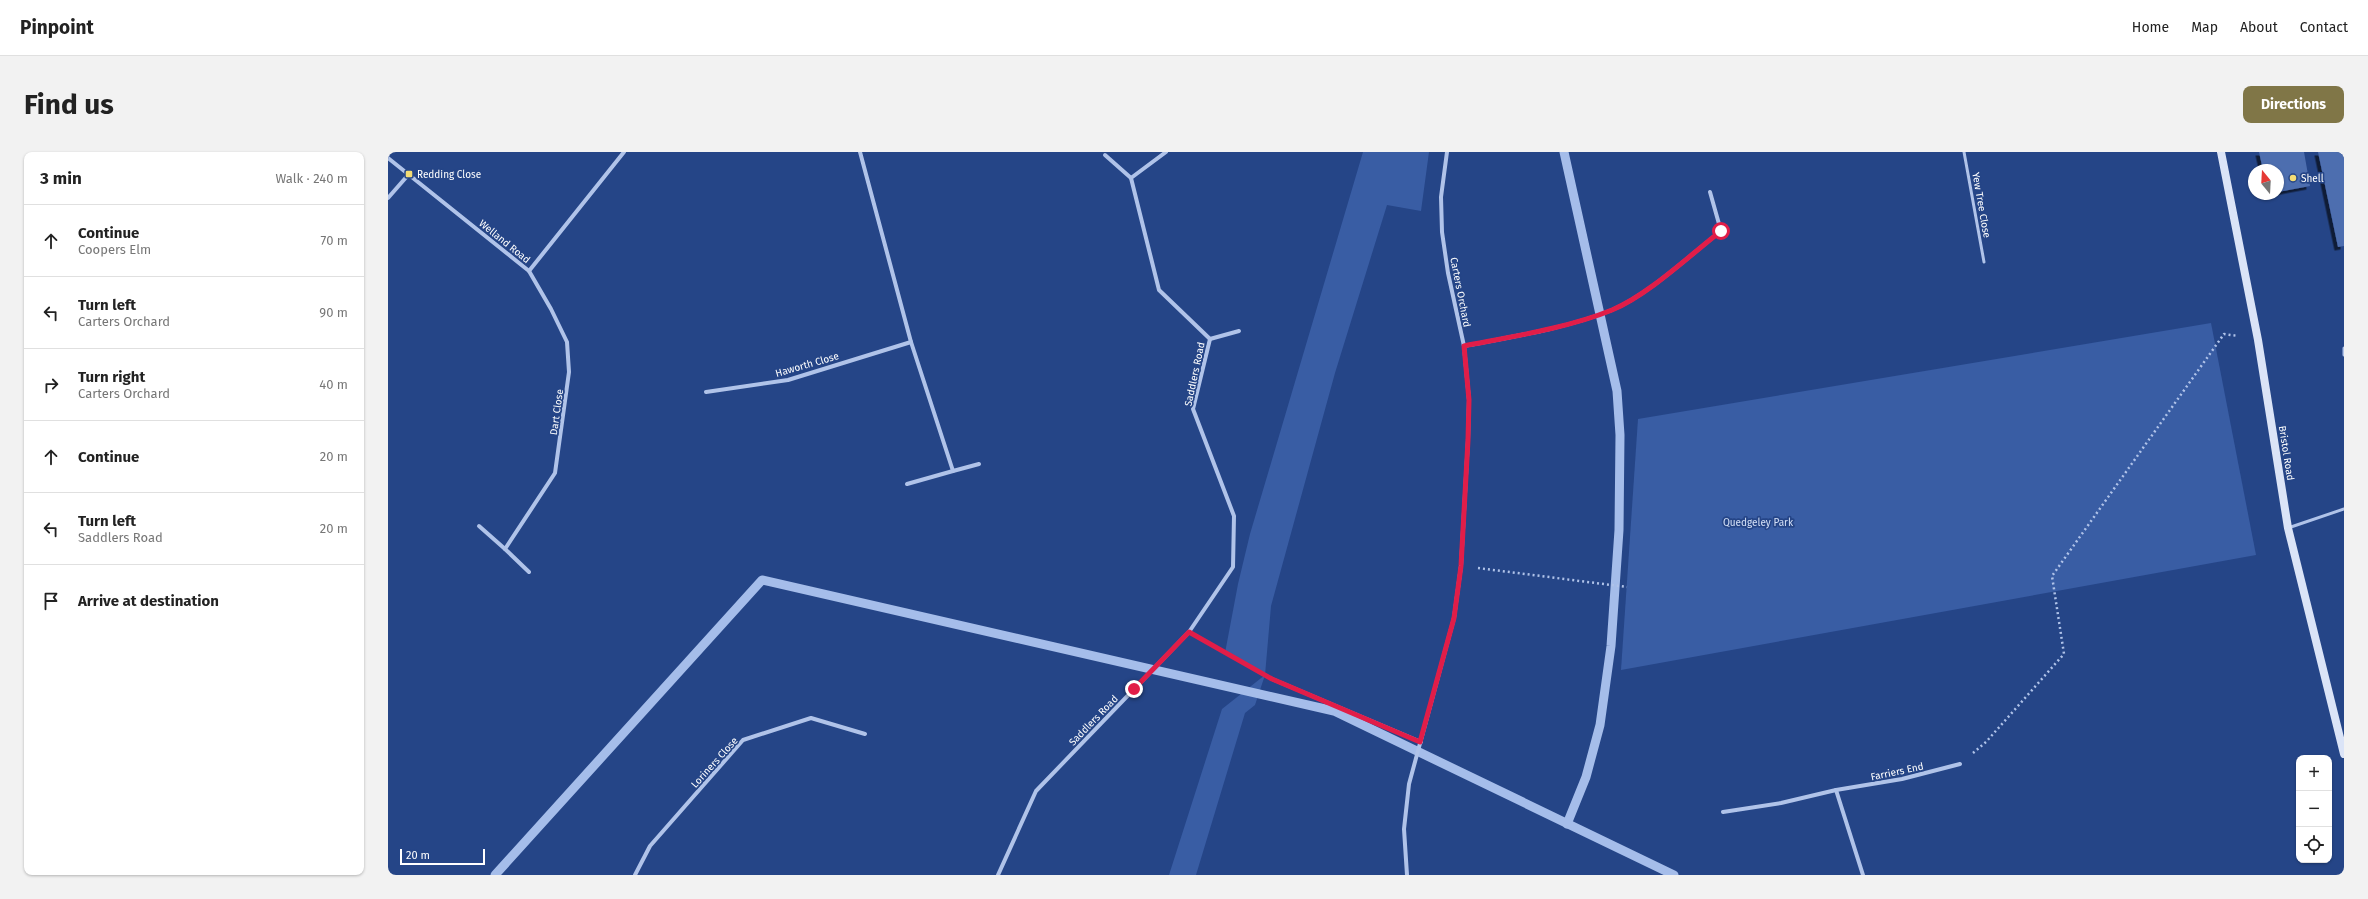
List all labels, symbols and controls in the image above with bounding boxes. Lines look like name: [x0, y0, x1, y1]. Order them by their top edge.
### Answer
text: Pinpoint: [20, 16, 94, 39]
text: Home: [2132, 19, 2169, 36]
text: Map: [2191, 19, 2218, 36]
text: About: [2240, 19, 2278, 36]
text: Contact: [2300, 19, 2348, 36]
button: Directions: [2243, 86, 2344, 123]
text: Find us: [24, 88, 114, 121]
north arrow: [2248, 164, 2284, 200]
text: 3 min: [40, 168, 82, 189]
marker: Redding Close: [404, 169, 414, 179]
place label: Redding Close: [417, 169, 481, 181]
text: Walk · 240 m: [275, 171, 348, 186]
street label: Yew Tree Close: [1969, 171, 1993, 239]
marker: Shell: [2288, 173, 2298, 183]
place label: Shell: [2301, 173, 2324, 185]
street label: Welland Road: [476, 217, 532, 266]
route start: [1712, 222, 1730, 240]
text: Continue: [78, 224, 139, 242]
icon: ahead: [40, 230, 62, 252]
text: 70 m: [321, 233, 348, 248]
text: Coopers Elm: [78, 242, 151, 257]
street label: Carters Orchard: [1447, 256, 1473, 328]
text: Turn left: [78, 296, 136, 314]
icon: left: [40, 302, 62, 324]
text: 90 m: [319, 305, 348, 320]
text: Carters Orchard: [78, 314, 170, 329]
street label: Saddlers Road: [1182, 341, 1208, 407]
street label: Haworth Close: [774, 350, 840, 380]
text: Turn right: [78, 368, 145, 386]
icon: right: [40, 374, 62, 396]
text: 40 m: [319, 377, 348, 392]
text: Carters Orchard: [78, 386, 170, 401]
street label: Dart Close: [548, 388, 566, 436]
street label: Bristol Road: [2276, 425, 2296, 481]
icon: ahead: [40, 446, 62, 468]
text: Continue: [78, 448, 139, 466]
text: 20 m: [320, 449, 348, 464]
text: Turn left: [78, 512, 136, 530]
park label: Quedgeley Park: [1723, 517, 1794, 529]
icon: left: [40, 518, 62, 540]
text: 20 m: [320, 521, 348, 536]
text: Saddlers Road: [78, 530, 163, 545]
icon: arrive: [40, 590, 62, 612]
text: Arrive at destination: [78, 592, 219, 610]
route end: [1125, 680, 1143, 698]
street label: Saddlers Road: [1067, 693, 1121, 748]
street label: Loriners Close: [689, 735, 741, 790]
map controls: [2296, 755, 2332, 863]
button: +: [2296, 755, 2332, 791]
street label: Farriers End: [1870, 761, 1925, 783]
button: −: [2296, 791, 2332, 827]
button: locate: [2296, 827, 2332, 863]
scale bar: [400, 847, 485, 866]
text: 20 m: [406, 849, 430, 862]

